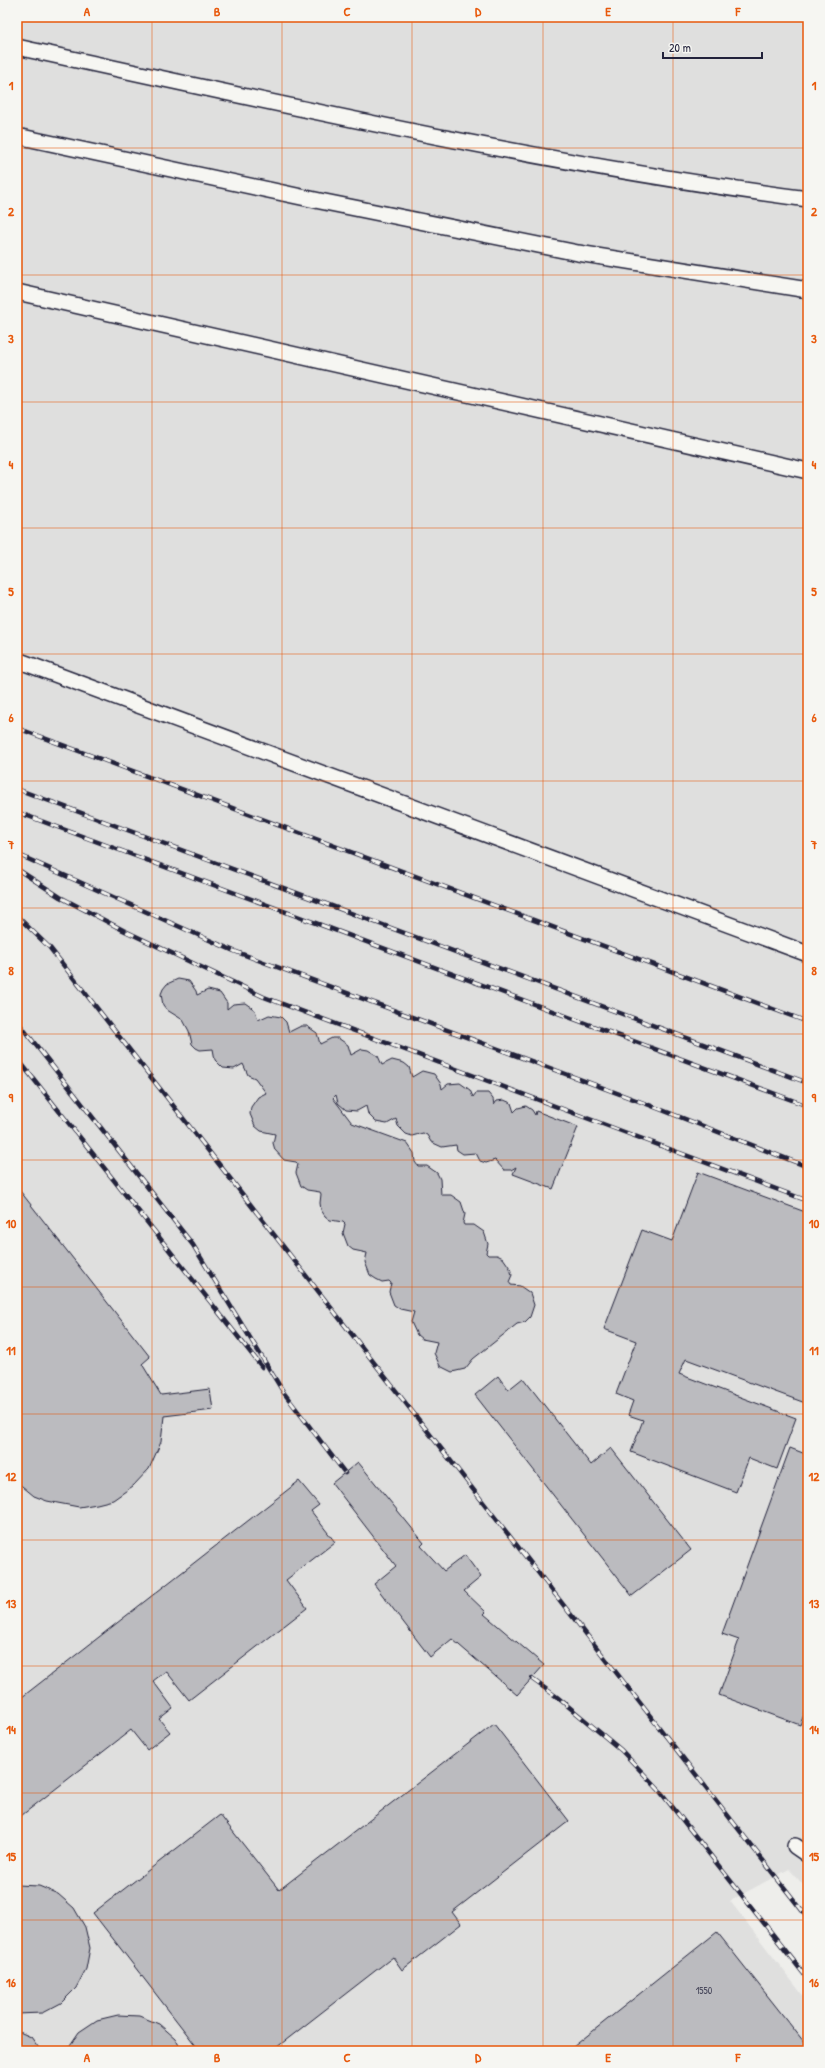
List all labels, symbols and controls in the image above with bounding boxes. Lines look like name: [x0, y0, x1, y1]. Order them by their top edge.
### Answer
text: A: [84, 2, 91, 20]
text: B: [214, 2, 221, 20]
text: C: [343, 2, 351, 20]
text: D: [475, 2, 482, 20]
text: E: [605, 2, 611, 20]
text: F: [735, 2, 742, 20]
scale bar: [663, 34, 762, 60]
text: 20 m: [669, 39, 691, 56]
text: 1: [9, 76, 14, 94]
text: 1: [812, 76, 817, 94]
text: 2: [8, 202, 15, 220]
text: 2: [811, 202, 818, 220]
text: 3: [8, 329, 14, 347]
text: 3: [811, 329, 817, 347]
text: 4: [9, 455, 14, 473]
text: 4: [812, 455, 817, 473]
text: 5: [8, 582, 14, 600]
text: 5: [811, 582, 817, 600]
text: 6: [8, 708, 14, 726]
text: 6: [811, 708, 817, 726]
text: 7: [7, 835, 15, 853]
text: 7: [810, 835, 818, 853]
text: 8: [8, 961, 14, 979]
text: 8: [811, 961, 817, 979]
text: 9: [9, 1088, 14, 1106]
text: 9: [812, 1088, 817, 1106]
text: 10: [6, 1214, 16, 1232]
text: 10: [809, 1214, 819, 1232]
text: 11: [6, 1341, 16, 1359]
text: 11: [809, 1341, 819, 1359]
text: 12: [6, 1467, 17, 1485]
text: 12: [809, 1467, 820, 1485]
text: 13: [6, 1594, 16, 1612]
text: 13: [809, 1594, 819, 1612]
text: 14: [6, 1720, 16, 1738]
text: 14: [809, 1720, 819, 1738]
text: 15: [6, 1847, 17, 1865]
text: 15: [809, 1847, 820, 1865]
text: 16: [6, 1973, 17, 1991]
text: 16: [809, 1973, 820, 1991]
house number: 1550: [696, 1984, 713, 1997]
text: A: [84, 2048, 91, 2066]
text: B: [214, 2048, 221, 2066]
text: C: [343, 2048, 351, 2066]
text: D: [475, 2048, 482, 2066]
text: E: [605, 2048, 611, 2066]
text: F: [735, 2048, 742, 2066]

